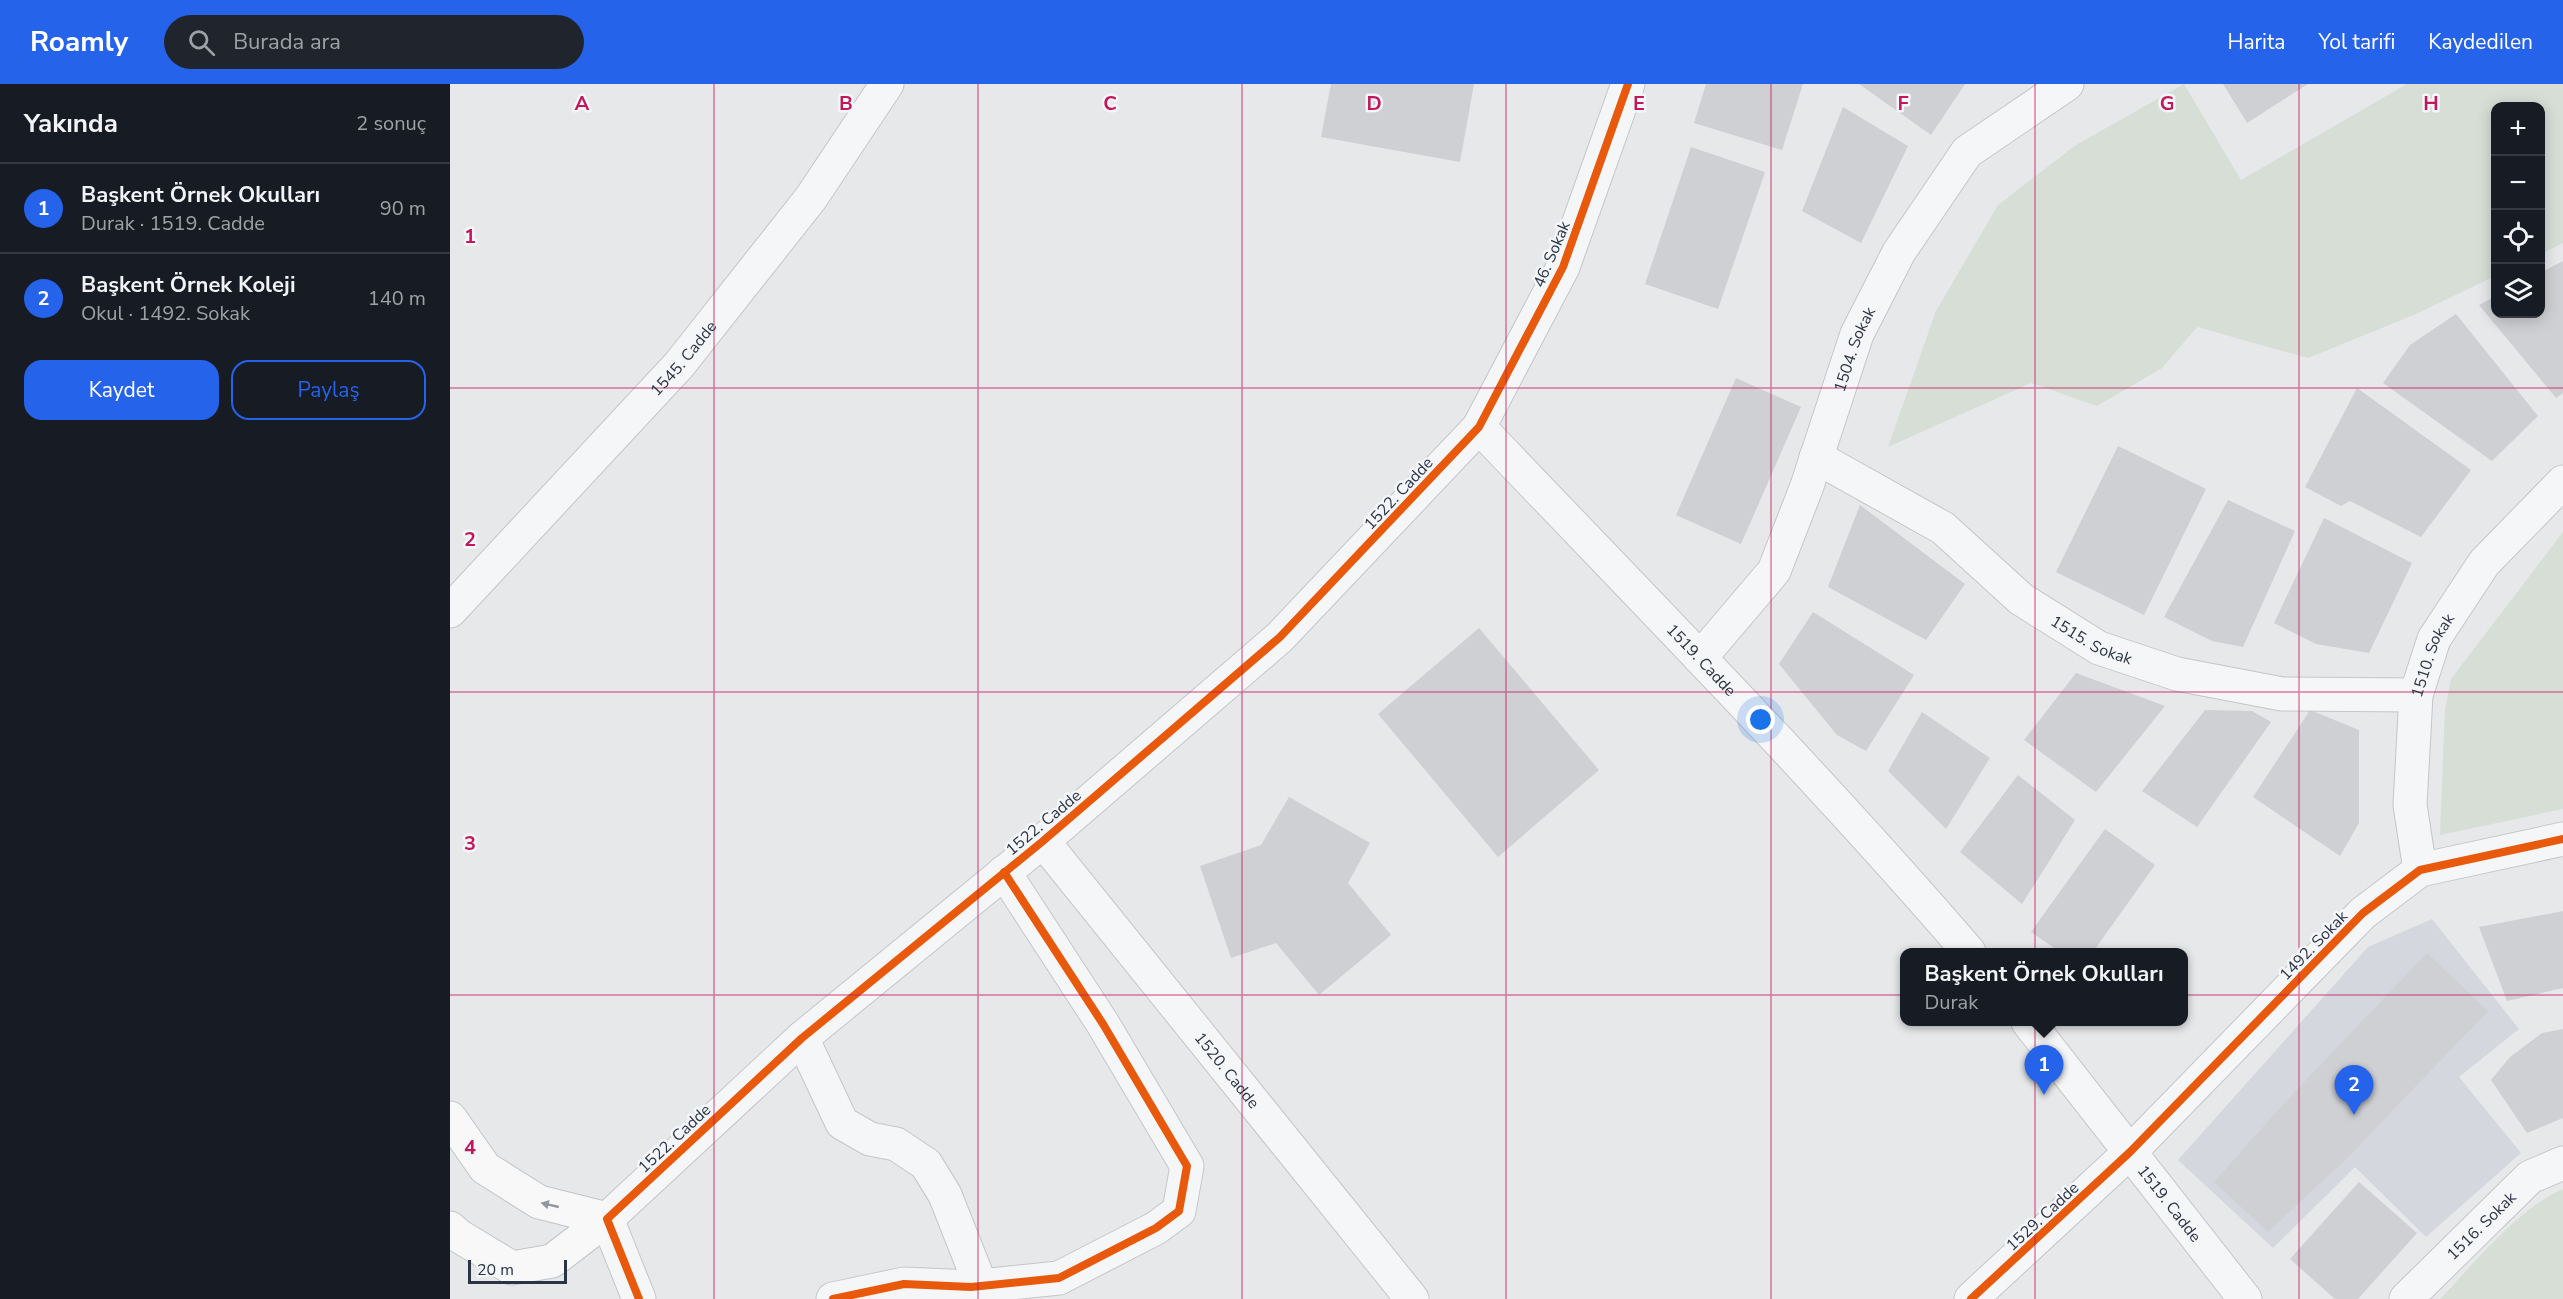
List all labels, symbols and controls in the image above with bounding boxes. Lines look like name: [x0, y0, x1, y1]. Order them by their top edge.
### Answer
search box: [164, 15, 584, 69]
text: Roamly: [30, 23, 128, 61]
icon: search: [185, 26, 218, 59]
text: Burada ara: [233, 27, 341, 57]
text: Harita: [2227, 28, 2285, 56]
text: Yol tarifi: [2318, 28, 2395, 56]
text: Kaydedilen: [2428, 28, 2533, 56]
text: A: [575, 90, 590, 117]
text: B: [839, 90, 853, 117]
text: C: [1103, 90, 1117, 117]
text: D: [1366, 90, 1382, 117]
text: E: [1633, 90, 1645, 117]
text: F: [1897, 90, 1909, 117]
text: G: [2160, 90, 2174, 117]
text: H: [2423, 90, 2439, 117]
map controls: [2491, 102, 2545, 318]
button: +: [2491, 102, 2545, 156]
text: Yakında: [24, 106, 118, 141]
text: 2 sonuç: [356, 110, 426, 137]
button: −: [2491, 156, 2545, 210]
text: Başkent Örnek Okulları: [81, 180, 320, 210]
text: 1: [38, 195, 50, 222]
text: 90 m: [380, 195, 426, 222]
text: Durak · 1519. Cadde: [81, 210, 265, 237]
button: locate: [2491, 210, 2545, 264]
street label: 46. Sokak: [1528, 217, 1576, 291]
text: 1: [464, 223, 476, 250]
button: layers: [2491, 264, 2545, 318]
text: Başkent Örnek Koleji: [81, 270, 296, 300]
text: 2: [38, 285, 50, 312]
text: 140 m: [368, 285, 426, 312]
text: Okul · 1492. Sokak: [81, 300, 250, 327]
street label: 1504. Sokak: [1829, 302, 1881, 395]
street label: 1545. Cadde: [646, 316, 722, 401]
button: Kaydet: [24, 360, 219, 420]
button: Paylaş: [231, 360, 426, 420]
street label: 1522. Cadde: [1359, 452, 1438, 535]
text: 2: [464, 526, 476, 553]
street label: 1510. Sokak: [2406, 609, 2460, 700]
street label: 1515. Sokak: [2046, 610, 2136, 671]
street label: 1519. Cadde: [1661, 619, 1741, 701]
your location: [1746, 705, 1775, 734]
street label: 1522. Cadde: [1001, 785, 1086, 861]
text: 3: [464, 830, 476, 857]
street label: 1492. Sokak: [2275, 905, 2353, 985]
popup: [1900, 948, 2188, 1026]
text: Başkent Örnek Okulları: [1924, 959, 2164, 989]
text: Durak: [1924, 989, 1978, 1016]
street label: 1520. Cadde: [1189, 1028, 1264, 1113]
pin: 1: [2024, 1046, 2064, 1095]
pin: 2: [2334, 1066, 2374, 1115]
street label: 1522. Cadde: [633, 1099, 716, 1178]
text: 4: [464, 1134, 476, 1161]
street label: 1519. Cadde: [2132, 1161, 2206, 1247]
street label: 1529. Cadde: [2001, 1177, 2084, 1256]
street label: 1516. Sokak: [2442, 1186, 2522, 1265]
one-way arrow: [540, 1200, 559, 1209]
scale bar: [468, 1257, 567, 1284]
text: 20 m: [477, 1259, 514, 1281]

